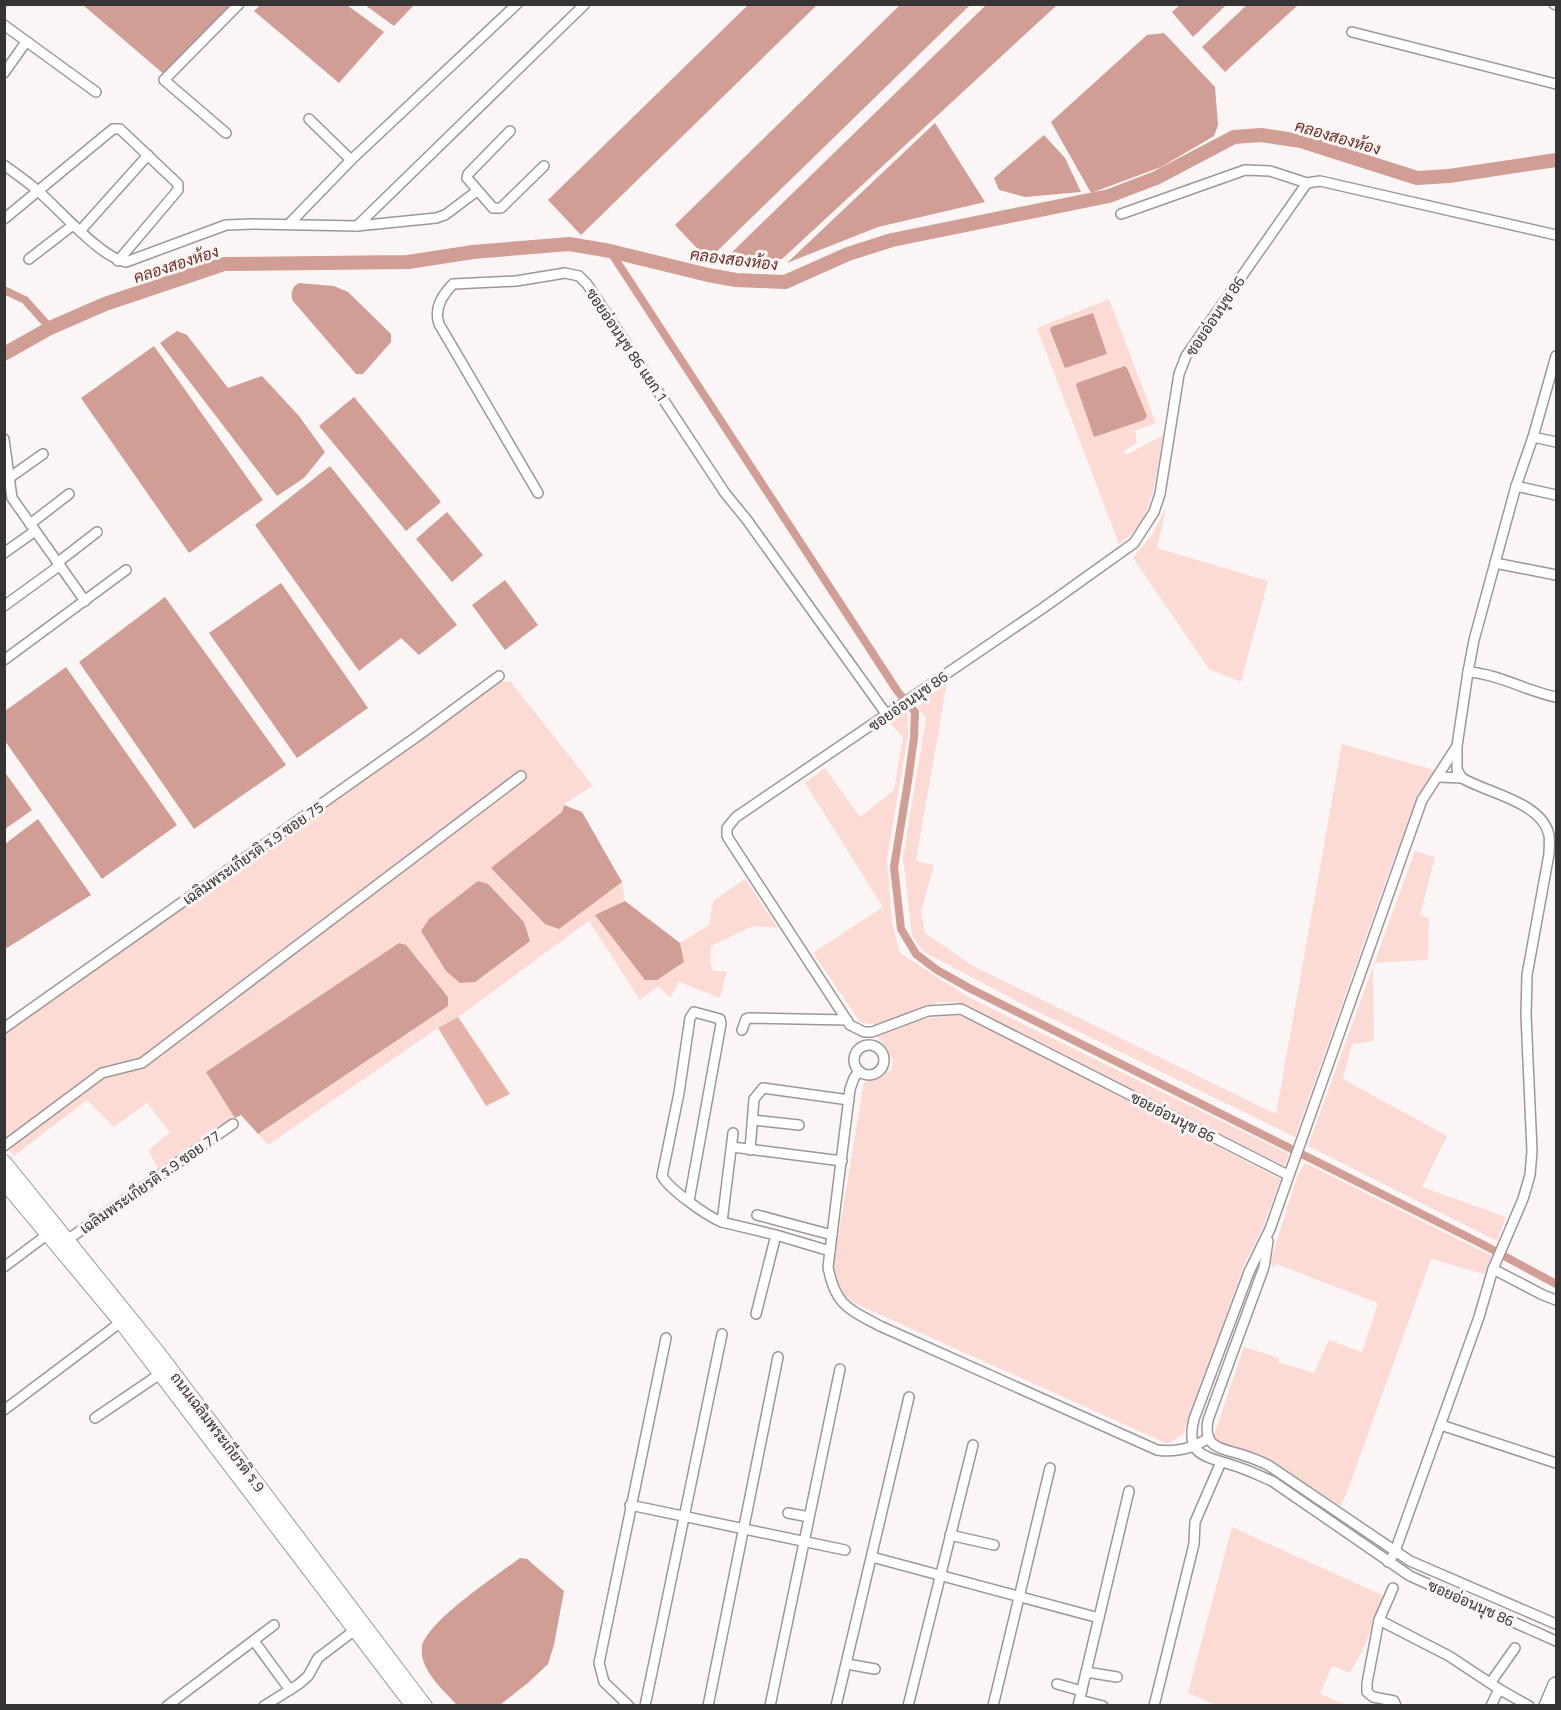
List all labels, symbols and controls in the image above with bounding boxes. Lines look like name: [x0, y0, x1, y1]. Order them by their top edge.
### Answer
water label: คลองสองห้อง: [1292, 113, 1384, 161]
water label: คลองสองห้อง: [130, 239, 222, 289]
water label: คลองสองห้อง: [689, 242, 779, 276]
street label: ซอยอ่อนนุช 86: [1180, 271, 1250, 361]
street label: ซอยอ่อนนุช 86 แยก 1: [580, 283, 674, 407]
street label: ซอยอ่อนนุช 86: [863, 665, 953, 737]
street label: เฉลิมพระเกียรติ ร.9 ซอย 75: [178, 795, 328, 911]
street label: ซอยอ่อนนุช 86: [1127, 1086, 1219, 1148]
street label: เฉลิมพระเกียรติ ร.9 ซอย 77: [75, 1124, 225, 1240]
street label: ถนนเฉลิมพระเกียรติ ร.9: [165, 1367, 271, 1497]
street label: ซอยอ่อนนุช 86: [1424, 1574, 1518, 1632]

